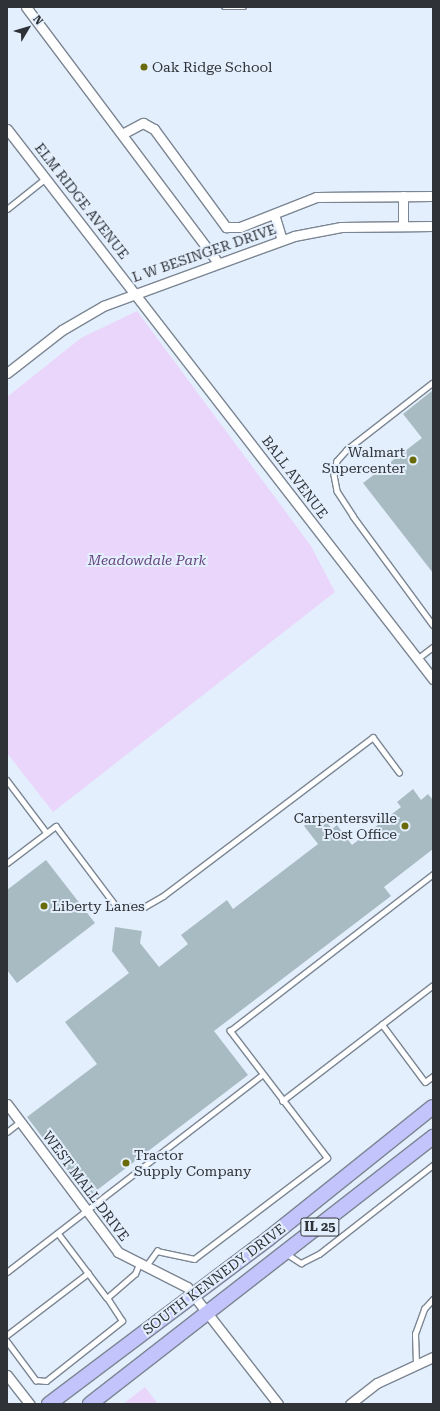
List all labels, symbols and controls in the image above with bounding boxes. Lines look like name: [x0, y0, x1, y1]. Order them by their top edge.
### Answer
north arrow: [8, 8, 48, 48]
text: N: [30, 13, 46, 28]
place label: Oak Ridge School: [152, 59, 272, 75]
marker: Oak Ridge School: [139, 62, 149, 72]
street label: ELM RIDGE AVENUE: [31, 140, 133, 262]
street label: L W BESINGER DRIVE: [130, 220, 278, 286]
street label: BALL AVENUE: [258, 432, 332, 522]
place label: Walmart Supercenter: [322, 444, 405, 476]
marker: Walmart Supercenter: [408, 455, 418, 465]
park label: Meadowdale Park: [88, 552, 206, 568]
place label: Carpentersville Post Office: [294, 810, 397, 842]
marker: Carpentersville Post Office: [400, 821, 410, 831]
place label: Liberty Lanes: [52, 898, 145, 914]
marker: Liberty Lanes: [39, 901, 49, 911]
street label: WEST MALL DRIVE: [39, 1128, 133, 1244]
place label: Tractor Supply Company: [134, 1147, 251, 1180]
marker: Tractor Supply Company: [121, 1158, 131, 1168]
road number: IL 25: [300, 1216, 340, 1238]
street label: SOUTH KENNEDY DRIVE: [139, 1220, 289, 1338]

